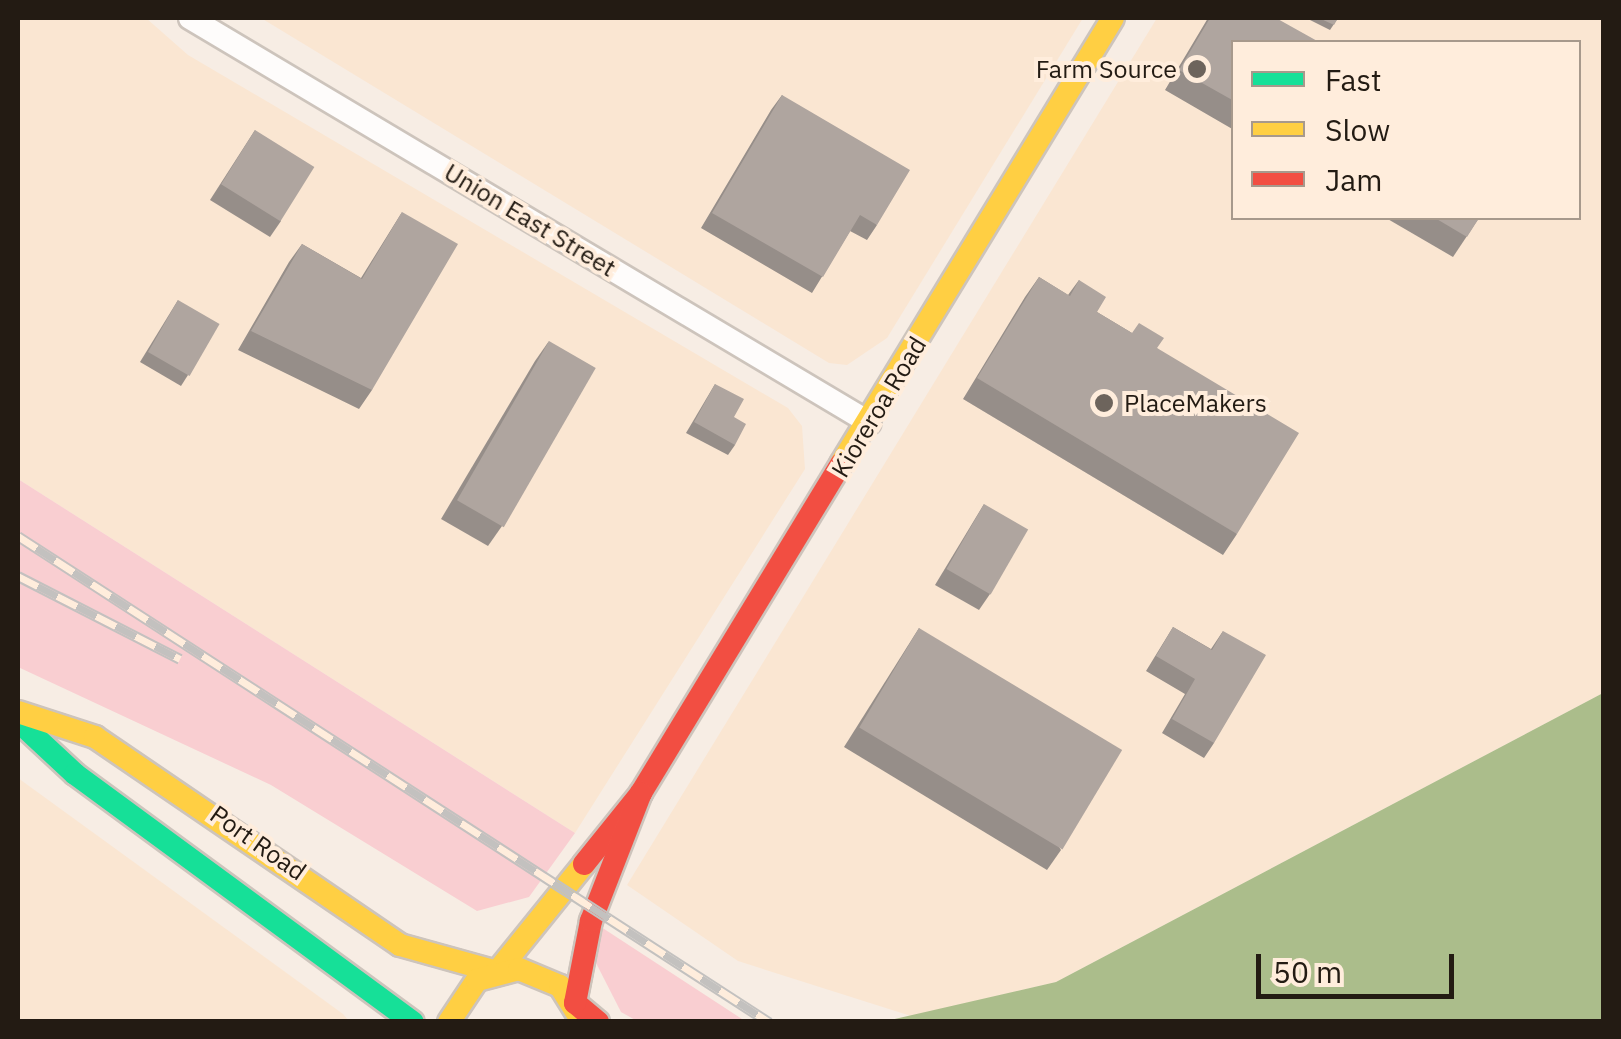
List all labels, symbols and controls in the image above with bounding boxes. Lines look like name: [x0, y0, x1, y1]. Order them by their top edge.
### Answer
legend: [1231, 40, 1581, 220]
place label: Farm Source: [1036, 54, 1177, 84]
marker: Farm Source: [1186, 58, 1208, 80]
text: Fast: [1325, 60, 1382, 99]
text: Slow: [1325, 110, 1390, 149]
street label: Union East Street: [439, 157, 621, 283]
text: Jam: [1325, 160, 1383, 199]
street label: Kioreroa Road: [825, 331, 933, 483]
place label: PlaceMakers: [1124, 388, 1267, 418]
marker: PlaceMakers: [1093, 392, 1115, 414]
street label: Port Road: [204, 799, 312, 887]
scale bar: [1261, 934, 1458, 996]
text: 50 m: [1273, 952, 1342, 991]

